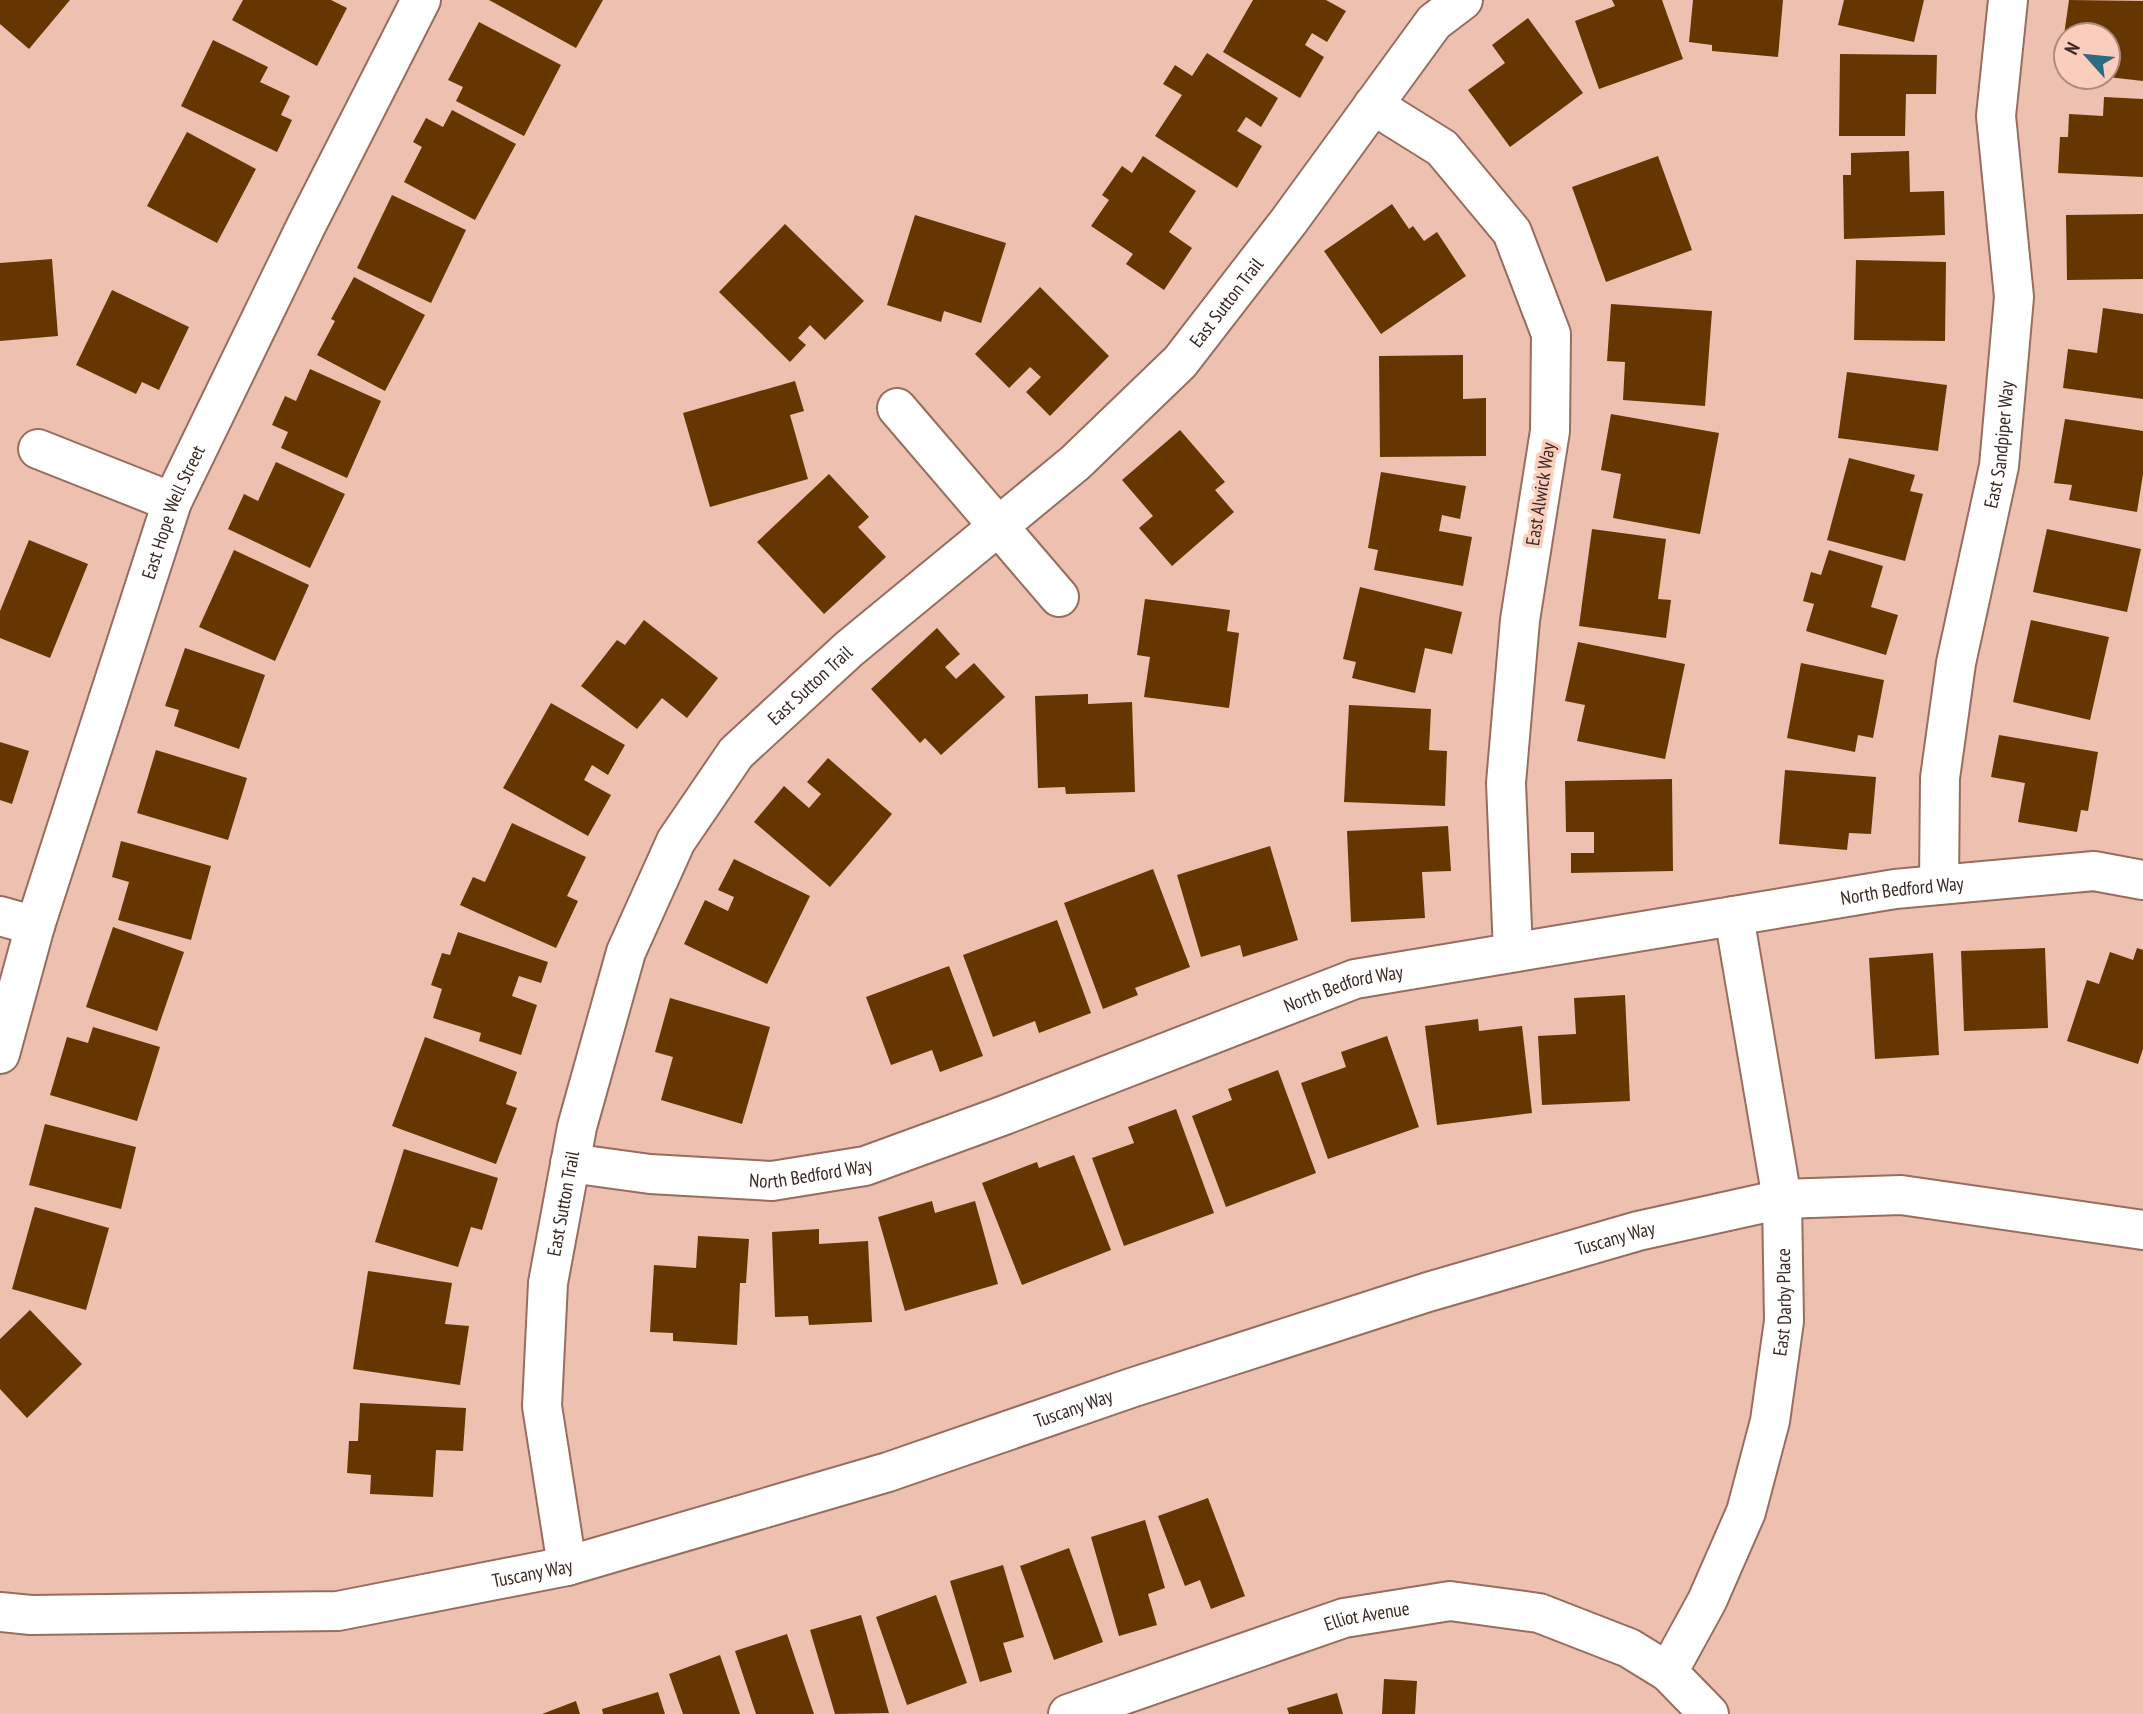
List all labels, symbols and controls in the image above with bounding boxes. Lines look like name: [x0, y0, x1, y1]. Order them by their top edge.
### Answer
north arrow: [2052, 21, 2122, 91]
text: N: [2059, 38, 2085, 58]
street label: East Sutton Trail: [1184, 252, 1268, 352]
street label: East Sandpiper Way: [1978, 379, 2019, 510]
street label: East Alwick Way: [1520, 440, 1560, 547]
street label: East Hope Well Street: [136, 441, 210, 582]
street label: East Sutton Trail: [762, 640, 858, 730]
street label: North Bedford Way: [1839, 871, 1965, 910]
street label: North Bedford Way: [1280, 959, 1405, 1018]
street label: East Sutton Trail: [541, 1148, 584, 1258]
street label: North Bedford Way: [748, 1152, 876, 1193]
street label: Tuscany Way: [1573, 1215, 1658, 1261]
street label: East Darby Place: [1767, 1248, 1796, 1358]
street label: Tuscany Way: [1031, 1383, 1116, 1433]
street label: Tuscany Way: [490, 1553, 576, 1592]
street label: Elliot Avenue: [1321, 1596, 1411, 1636]

